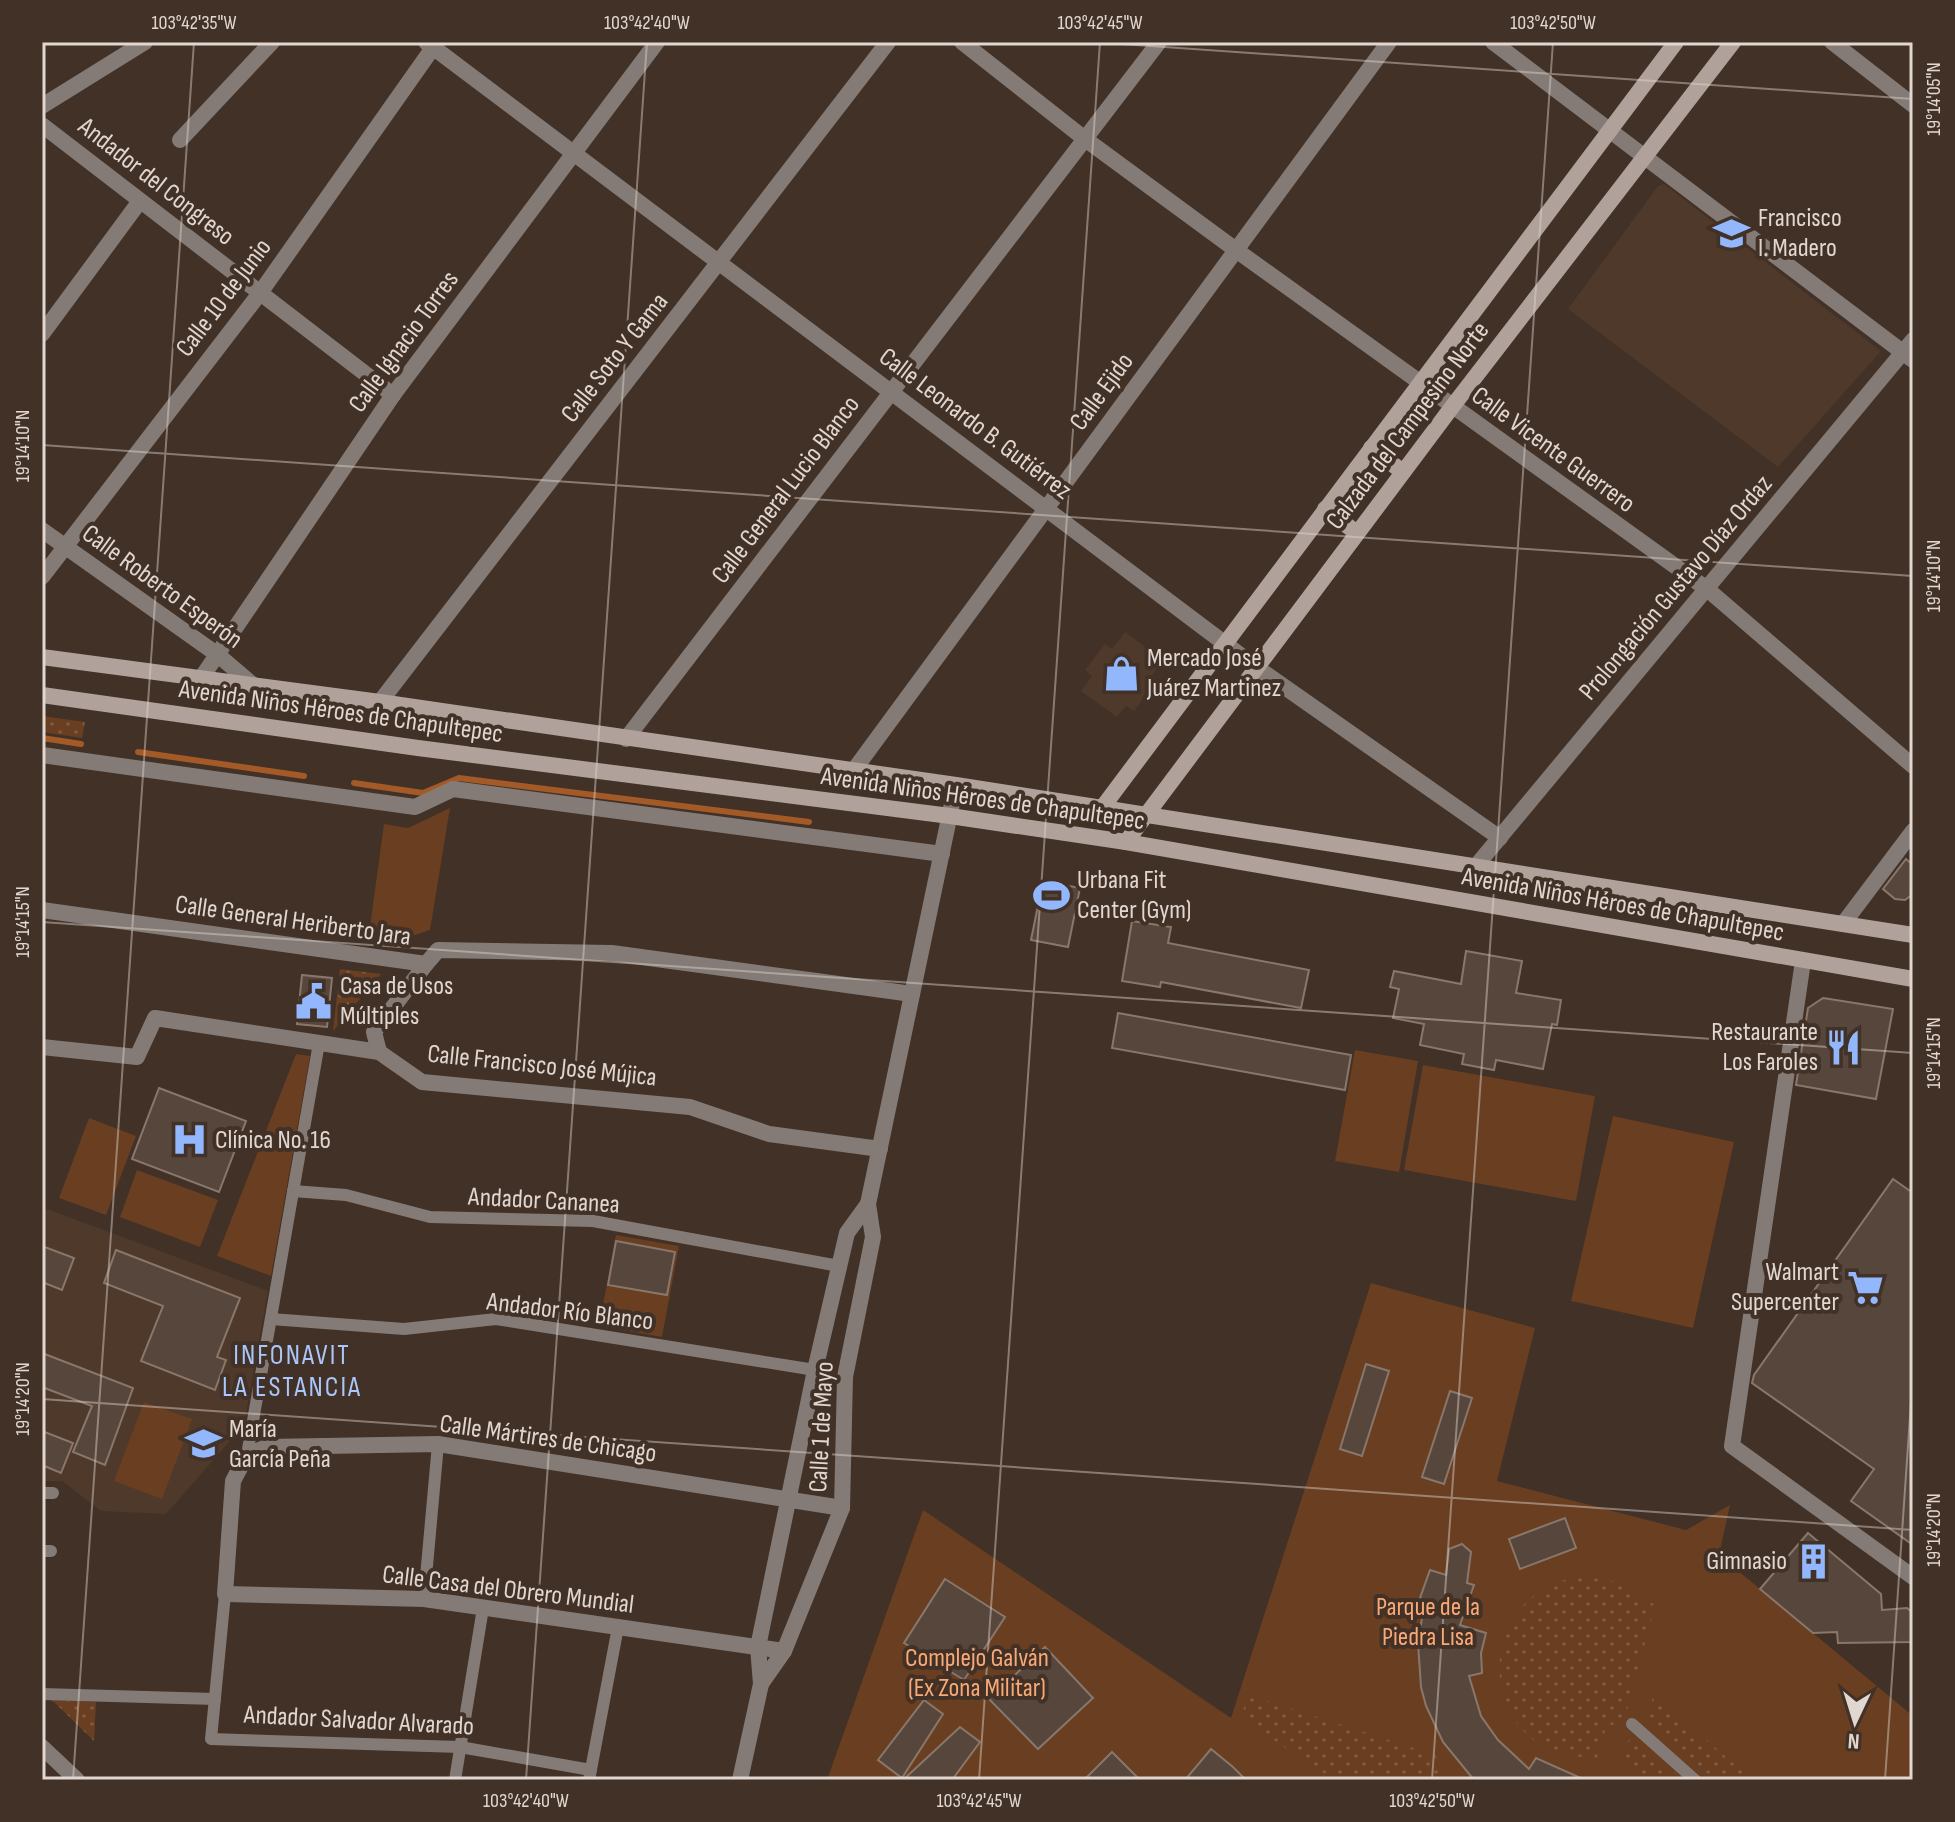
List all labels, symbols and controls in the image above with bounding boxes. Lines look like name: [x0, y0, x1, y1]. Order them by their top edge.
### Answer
text: 103°42'35"W: [152, 11, 236, 35]
text: 103°42'40"W: [604, 11, 690, 35]
text: 103°42'45"W: [1058, 11, 1142, 35]
text: 103°42'50"W: [1510, 11, 1596, 35]
text: 19°14'05"N: [1922, 62, 1946, 136]
street label: Andador del Congreso: [71, 111, 240, 253]
place label: Francisco I. Madero: [1758, 203, 1842, 264]
school or university icon: Francisco I. Madero: [1713, 214, 1751, 252]
street label: Calle 10 de Junio: [170, 233, 278, 363]
street label: Calle Ignacio Torres: [342, 265, 466, 419]
street label: Calle Soto Y Gama: [555, 287, 675, 429]
street label: Calzada del Campesino Norte: [1320, 316, 1496, 536]
street label: Calle Leonardo B. Gutiérrez: [873, 342, 1077, 506]
street label: Calle Ejido: [1064, 347, 1140, 437]
street label: Calle Vicente Guerrero: [1465, 380, 1641, 520]
street label: Calle General Lucio Blanco: [705, 390, 867, 590]
text: 19°14'10"N: [11, 410, 35, 482]
street label: Prolongación Gustavo Díaz Ordaz: [1573, 469, 1779, 707]
street label: Calle Roberto Esperón: [76, 518, 248, 656]
text: 19°14'10"N: [1922, 540, 1946, 612]
place label: Mercado José Juárez Martinez: [1146, 643, 1281, 704]
shop icon: Mercado José Juárez Martinez: [1102, 654, 1140, 692]
street label: Avenida Niños Héroes de Chapultepec: [176, 674, 505, 750]
street label: Avenida Niños Héroes de Chapultepec: [818, 761, 1147, 837]
street label: Avenida Niños Héroes de Chapultepec: [1459, 861, 1786, 949]
place label: Urbana Fit Center (Gym): [1077, 865, 1192, 926]
sports icon: Urbana Fit Center (Gym): [1032, 876, 1070, 914]
text: 19°14'15"N: [11, 886, 35, 958]
street label: Calle General Heriberto Jara: [173, 889, 413, 953]
place label: Casa de Usos Múltiples: [340, 971, 453, 1032]
public building icon: Casa de Usos Múltiples: [295, 982, 333, 1020]
place label: Restaurante Los Faroles: [1711, 1017, 1818, 1078]
text: 19°14'15"N: [1922, 1017, 1946, 1089]
restaurant icon: Restaurante Los Faroles: [1825, 1028, 1863, 1066]
street label: Calle Francisco José Mújica: [426, 1039, 658, 1093]
hospital icon: Clínica No. 16: [170, 1121, 208, 1159]
place label: Clínica No. 16: [215, 1125, 331, 1156]
street label: Andador Cananea: [466, 1181, 621, 1220]
place label: Walmart Supercenter: [1731, 1257, 1840, 1318]
supermarket icon: Walmart Supercenter: [1846, 1268, 1884, 1306]
street label: Andador Río Blanco: [484, 1286, 655, 1338]
district label: INFONAVIT LA ESTANCIA: [222, 1339, 362, 1404]
street label: Calle 1 de Mayo: [803, 1361, 841, 1493]
text: 19°14'20"N: [11, 1362, 35, 1436]
street label: Calle Mártires de Chicago: [438, 1408, 658, 1470]
place label: María García Peña: [229, 1414, 331, 1475]
school or university icon: María García Peña: [184, 1425, 222, 1463]
text: 19°14'20"N: [1922, 1493, 1946, 1567]
building icon: Gimnasio: [1794, 1542, 1832, 1580]
place label: Gimnasio: [1706, 1546, 1787, 1577]
street label: Calle Casa del Obrero Mundial: [380, 1559, 636, 1621]
park label: Parque de la Piedra Lisa: [1376, 1592, 1480, 1653]
park label: Complejo Galván (Ex Zona Militar): [905, 1643, 1049, 1704]
north arrow: [1815, 1682, 1895, 1762]
street label: Andador Salvador Alvarado: [242, 1699, 475, 1743]
text: N: [1847, 1727, 1861, 1754]
text: 103°42'40"W: [483, 1789, 569, 1813]
text: 103°42'45"W: [937, 1789, 1021, 1813]
text: 103°42'50"W: [1389, 1789, 1475, 1813]

